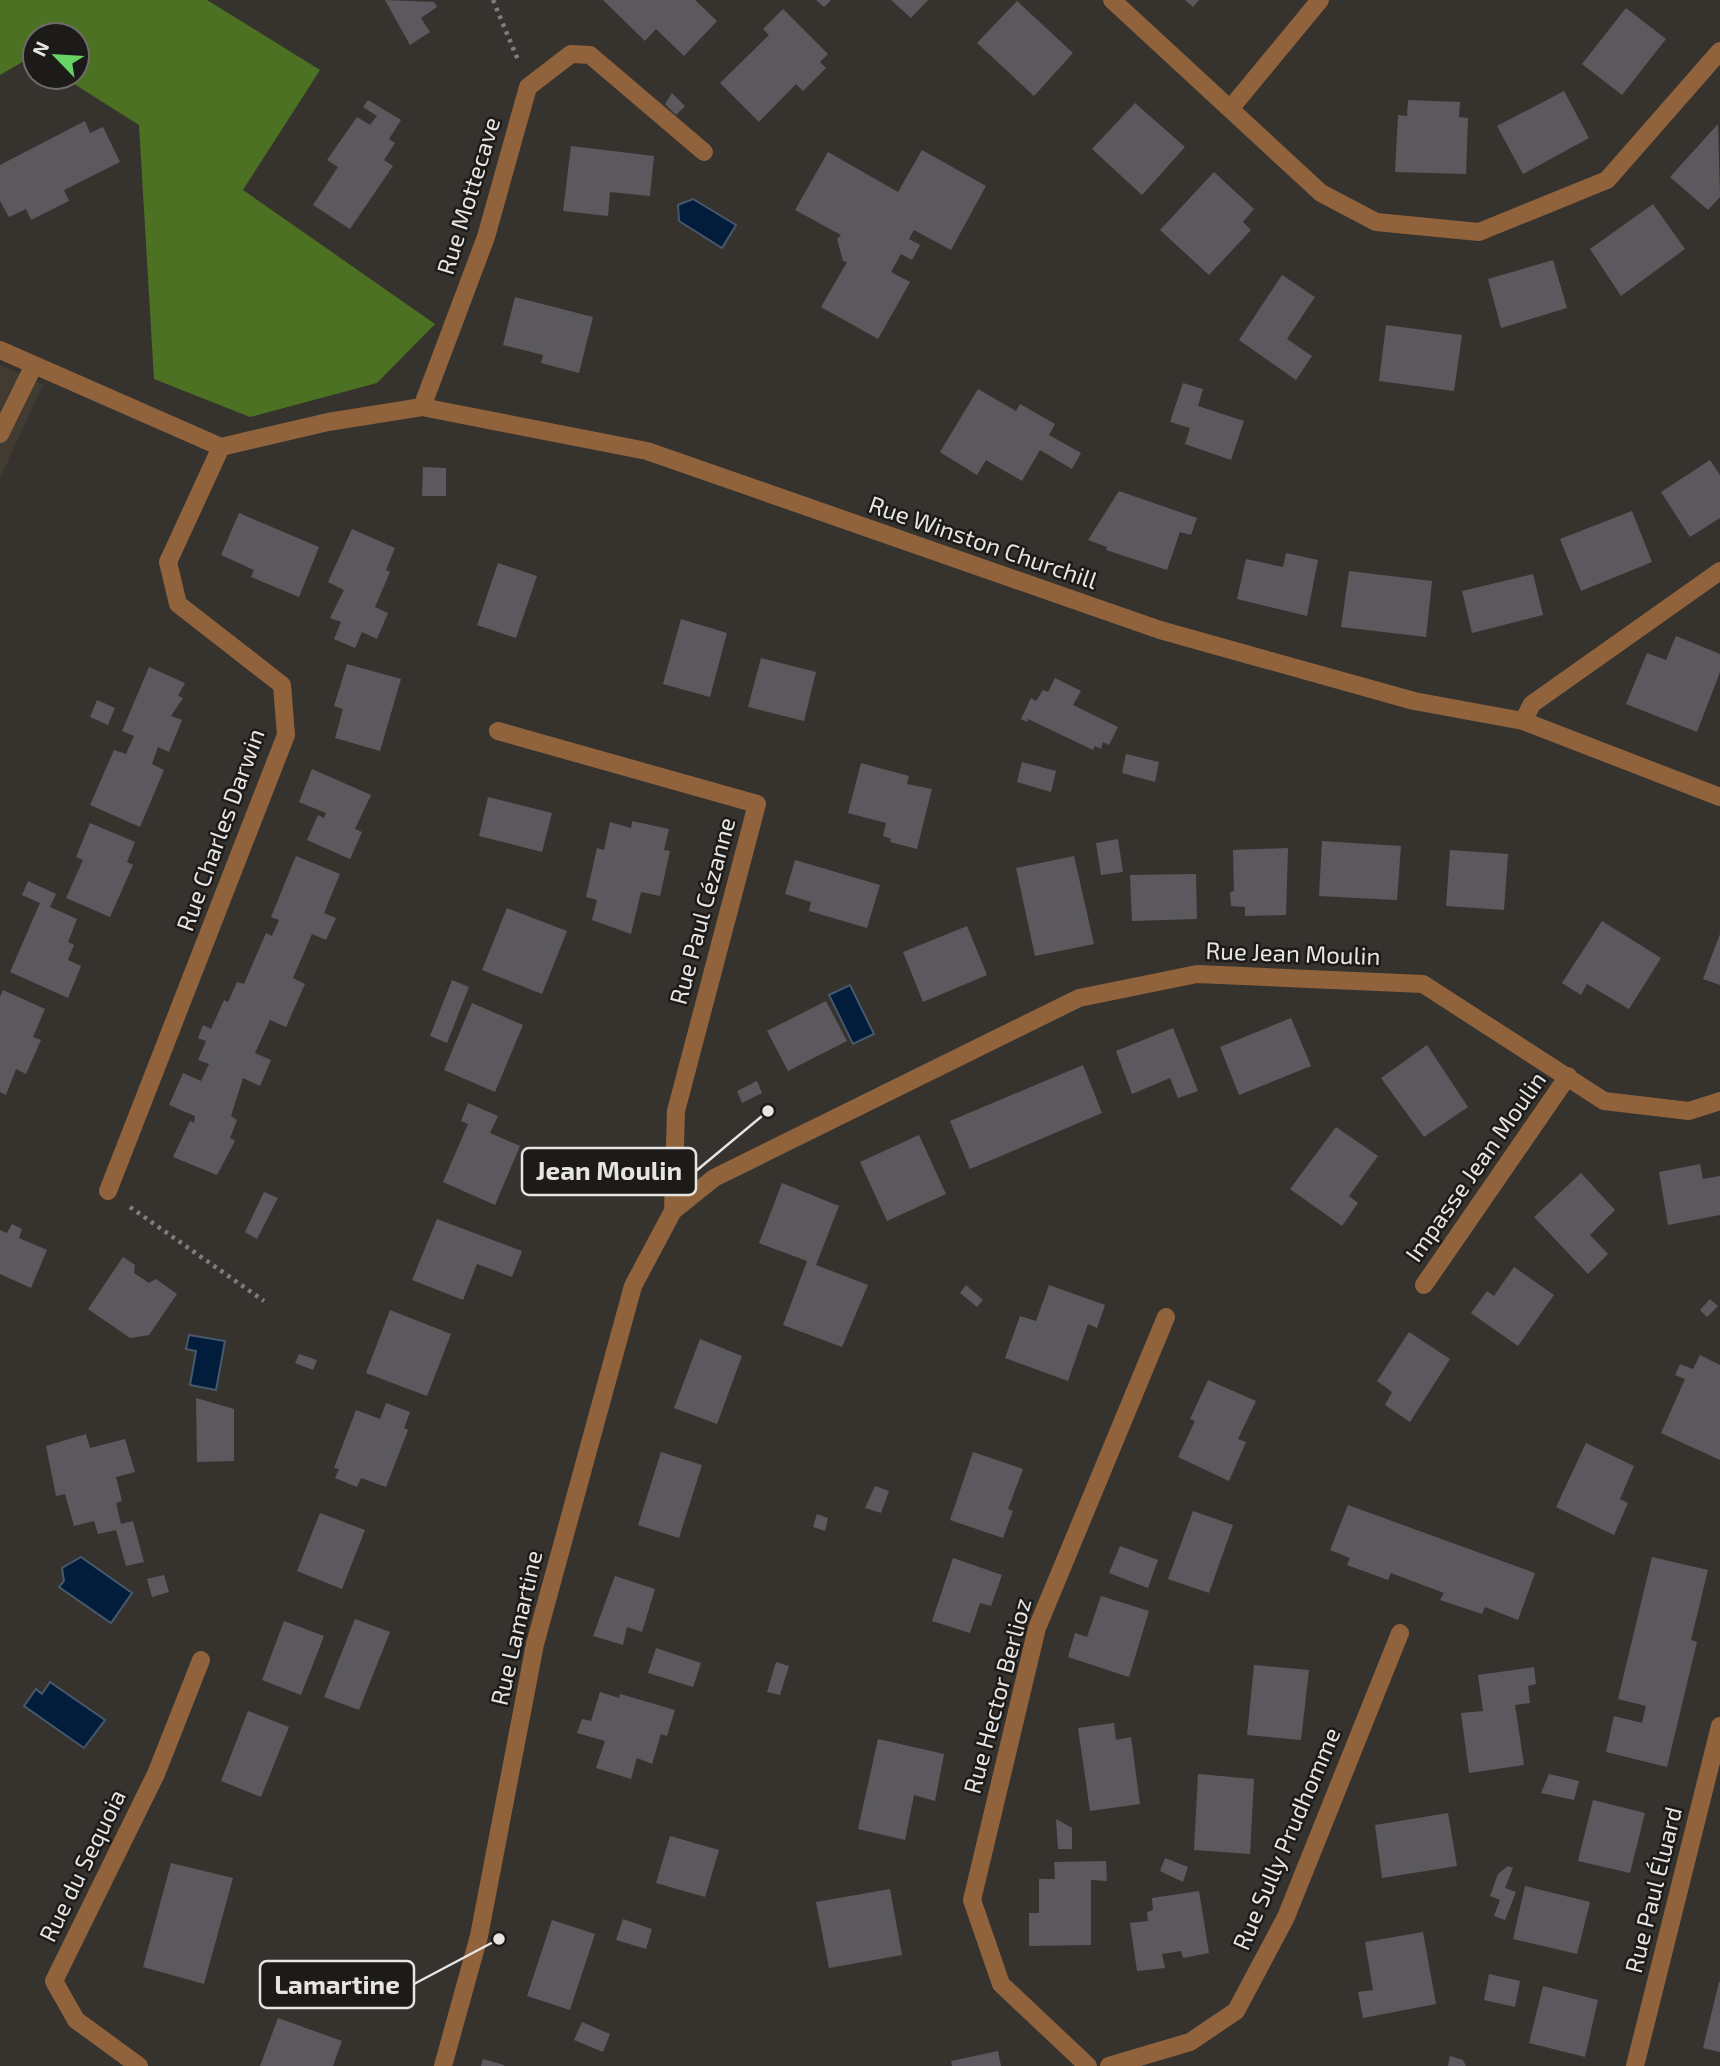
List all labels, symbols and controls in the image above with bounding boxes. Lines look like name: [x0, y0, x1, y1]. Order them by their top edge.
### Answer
north arrow: [21, 21, 91, 91]
text: N: [27, 38, 53, 60]
street label: Rue Mottecave: [430, 113, 505, 278]
street label: Rue Winston Churchill: [865, 489, 1102, 594]
street label: Rue Charles Darwin: [170, 724, 270, 935]
street label: Rue Paul Cézanne: [663, 814, 740, 1007]
street label: Rue Jean Moulin: [1205, 935, 1381, 970]
street label: Impasse Jean Moulin: [1398, 1065, 1551, 1267]
callout: Jean Moulin: [522, 1148, 696, 1195]
text: Jean Moulin: [536, 1154, 682, 1185]
street label: Rue Lamartine: [484, 1547, 547, 1708]
street label: Rue Hector Berlioz: [957, 1595, 1037, 1796]
street label: Rue Sully Prudhomme: [1226, 1723, 1346, 1954]
street label: Rue du Sequoia: [32, 1784, 131, 1946]
street label: Rue Paul Éluard: [1618, 1804, 1687, 1976]
callout: Lamartine: [260, 1961, 414, 2008]
text: Lamartine: [274, 1968, 400, 1999]

